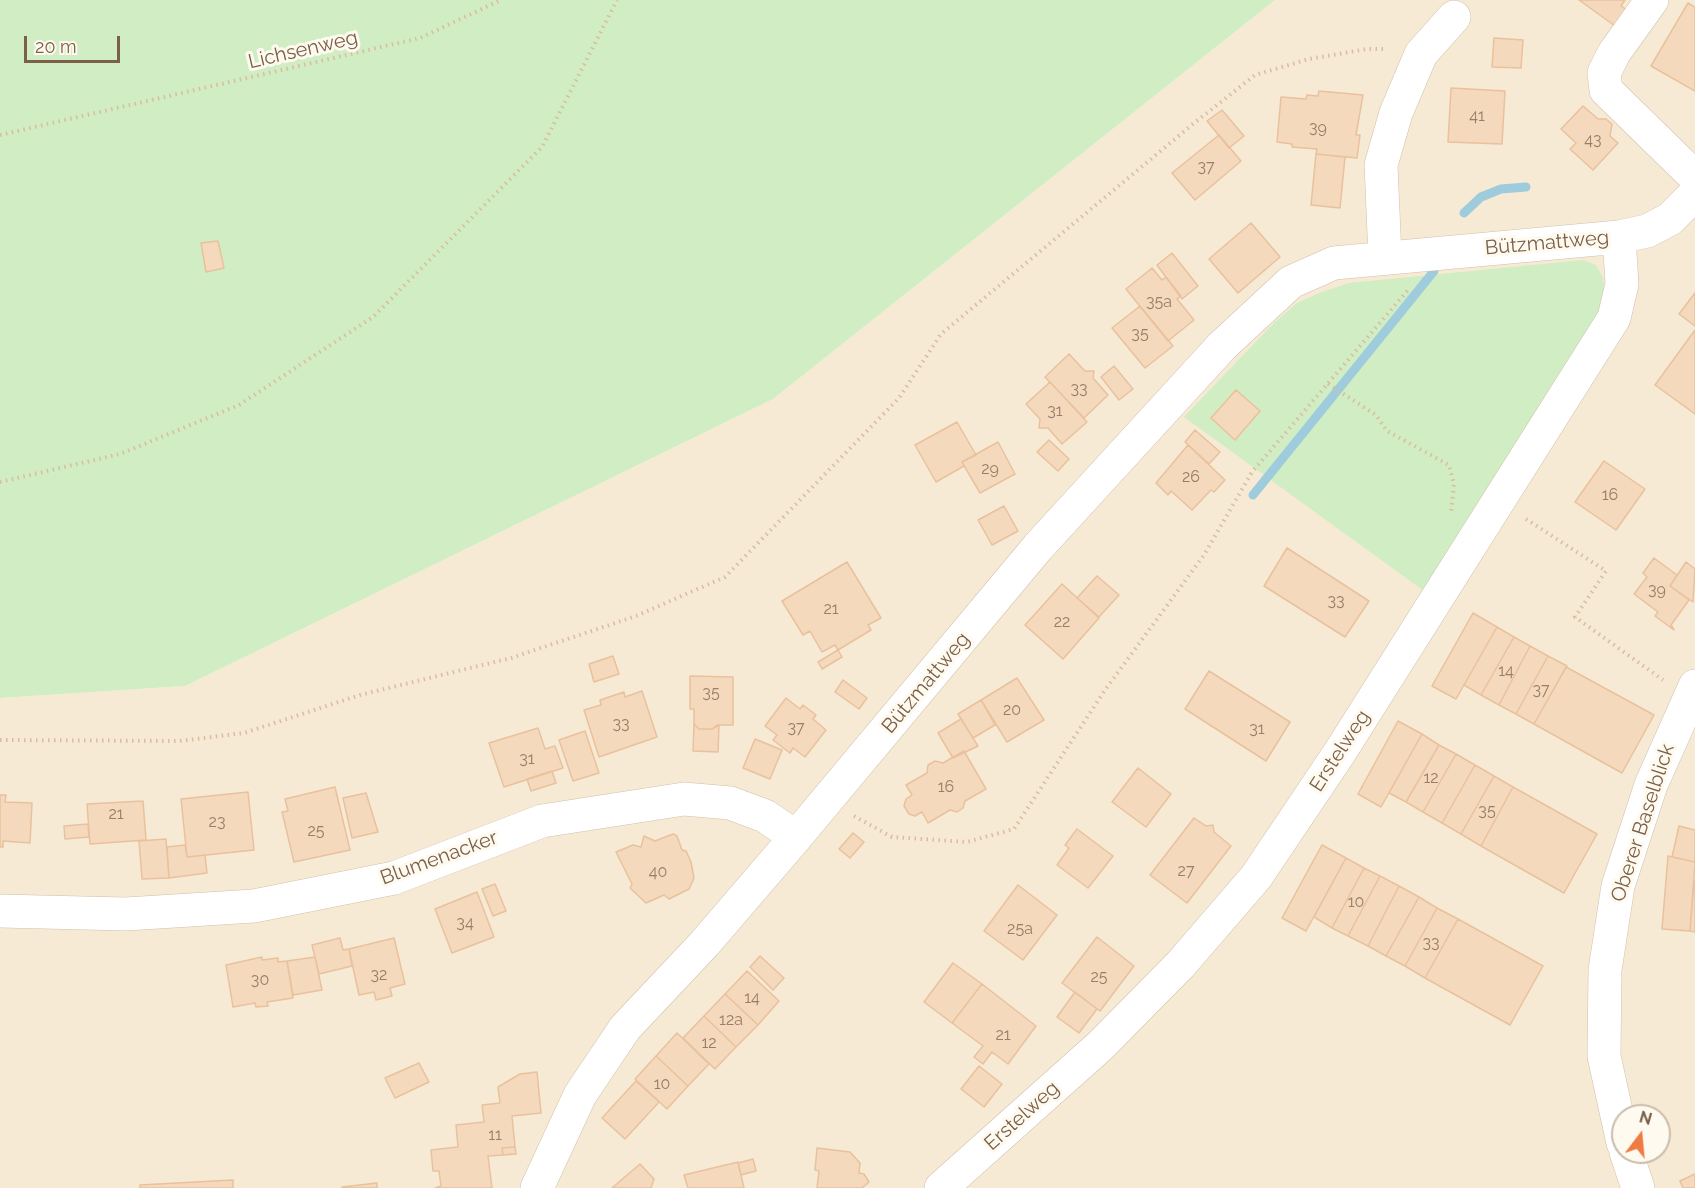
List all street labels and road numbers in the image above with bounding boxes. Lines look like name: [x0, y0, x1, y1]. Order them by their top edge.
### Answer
street label: Lichsenweg: [246, 26, 360, 74]
street label: Bützmattweg: [1484, 226, 1610, 260]
street label: Bützmattweg: [877, 628, 975, 738]
street label: Erstelweg: [1305, 706, 1375, 796]
street label: Oberer Baselblick: [1606, 741, 1680, 905]
street label: Blumenacker: [377, 826, 501, 890]
street label: Erstelweg: [980, 1076, 1064, 1156]

